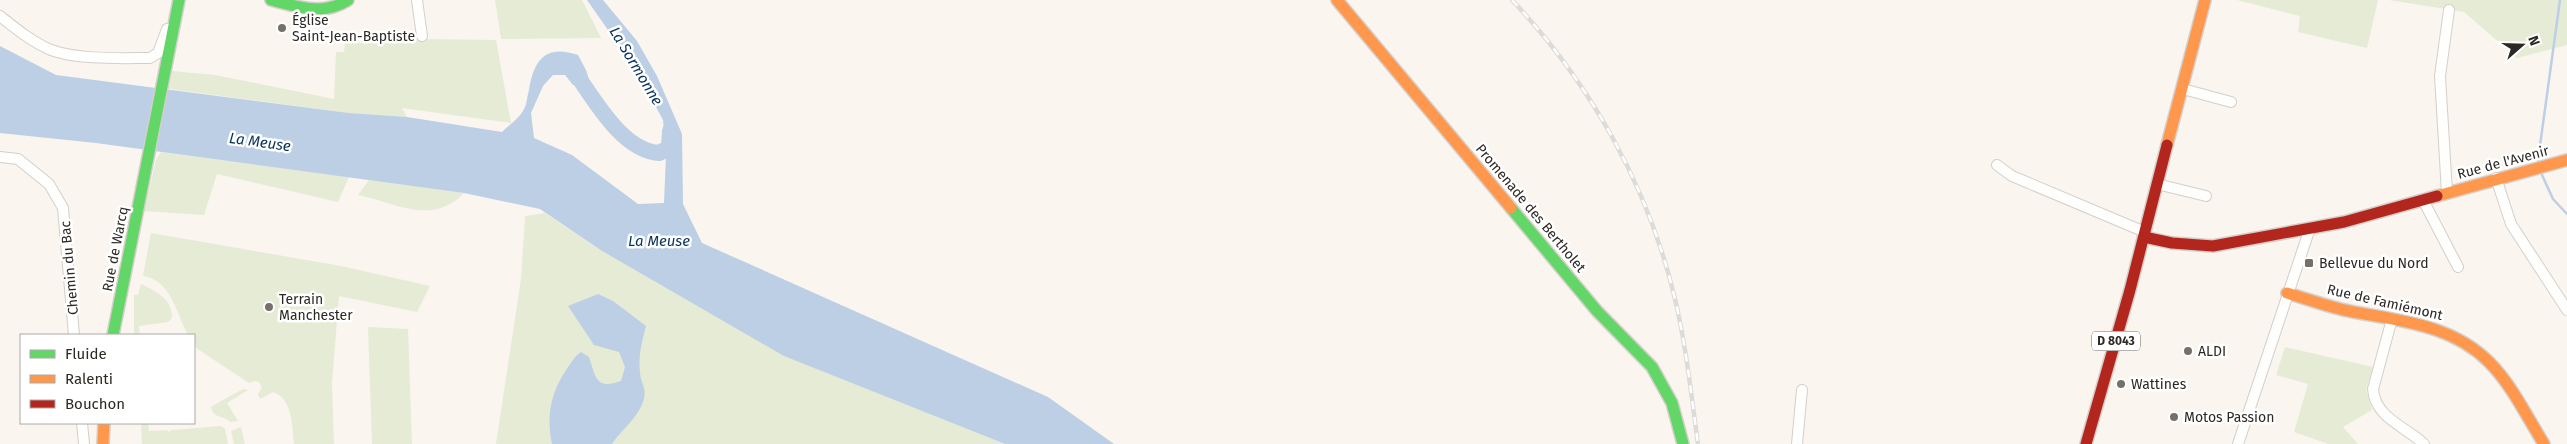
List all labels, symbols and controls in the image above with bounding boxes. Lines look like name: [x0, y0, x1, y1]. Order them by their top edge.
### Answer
place label: Église Saint-Jean-Baptiste: [292, 11, 415, 45]
north arrow: [2497, 20, 2547, 70]
marker: Église Saint-Jean-Baptiste: [276, 22, 288, 34]
water label: La Sormonne: [606, 23, 667, 109]
text: N: [2524, 33, 2543, 48]
water label: La Meuse: [228, 129, 292, 155]
street label: Promenade des Bertholet: [1472, 141, 1590, 277]
street label: Rue de l'Avenir: [2455, 142, 2551, 183]
street label: Rue de Warcq: [99, 205, 132, 293]
street label: Chemin du Bac: [57, 220, 82, 316]
water label: La Meuse: [628, 232, 690, 250]
place label: Bellevue du Nord: [2319, 255, 2429, 272]
marker: Bellevue du Nord: [2303, 257, 2315, 269]
street label: Rue de Famiémont: [2325, 281, 2445, 324]
place label: Terrain Manchester: [279, 291, 353, 324]
marker: Terrain Manchester: [263, 301, 275, 313]
road number: D 8043: [2092, 332, 2140, 351]
legend: [20, 334, 195, 424]
place label: ALDI: [2198, 343, 2226, 360]
text: Fluide: [65, 345, 107, 363]
marker: ALDI: [2182, 345, 2194, 357]
text: Ralenti: [65, 370, 113, 388]
place label: Wattines: [2131, 376, 2187, 393]
marker: Wattines: [2115, 378, 2127, 390]
text: Bouchon: [65, 395, 125, 413]
place label: Motos Passion: [2184, 409, 2274, 426]
marker: Motos Passion: [2168, 411, 2180, 423]

